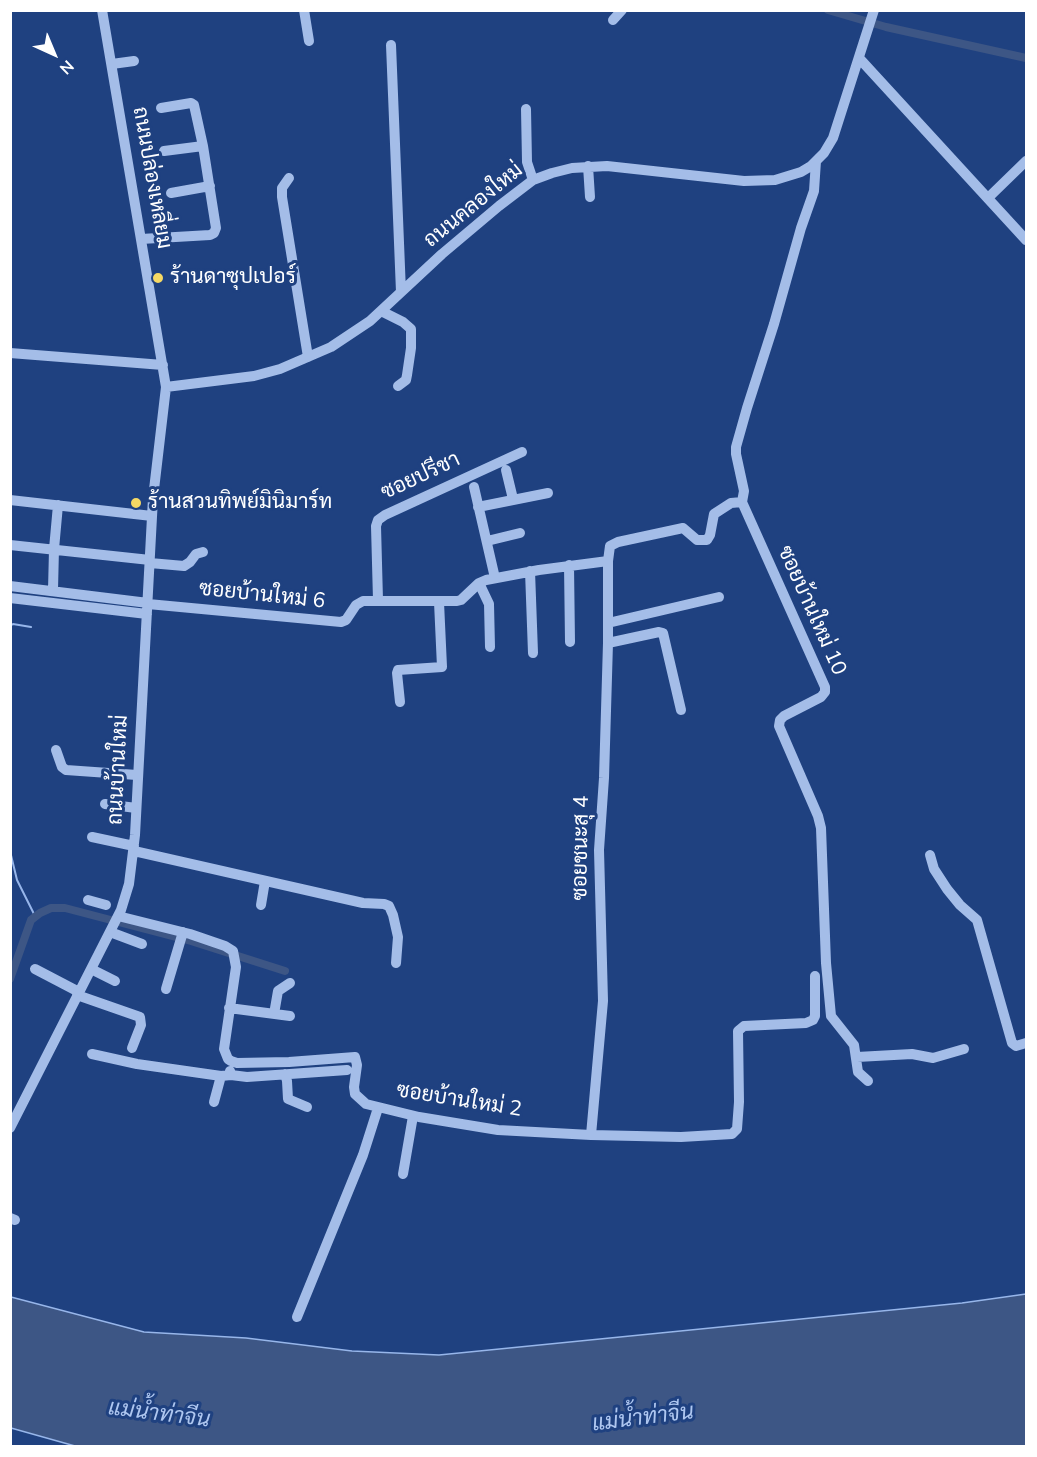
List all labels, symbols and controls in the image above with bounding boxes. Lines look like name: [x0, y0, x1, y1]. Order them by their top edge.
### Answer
north arrow: [24, 24, 84, 84]
text: N: [55, 55, 78, 79]
street label: ถนนปล่องเหลี่ยม: [126, 105, 176, 251]
street label: ถนนคลองใหม่: [420, 158, 528, 254]
place label: ร้านดาซุปเปอร์: [170, 265, 296, 291]
marker: ร้านดาซุปเปอร์: [151, 271, 165, 285]
street label: ซอยปรีชา: [378, 448, 464, 506]
place label: ร้านสวนทิพย์มินิมาร์ท: [148, 490, 332, 516]
marker: ร้านสวนทิพย์มินิมาร์ท: [129, 496, 143, 510]
street label: ซอยบ้านใหม่ 10: [771, 542, 851, 680]
street label: ซอยบ้านใหม่ 6: [198, 577, 326, 615]
street label: ถนนบ้านใหม่: [104, 714, 134, 826]
street label: ซอยชนะสุ 4: [568, 795, 596, 901]
street label: ซอยบ้านใหม่ 2: [395, 1079, 523, 1123]
water label: แม่น้ำท่าจีน: [107, 1396, 211, 1434]
water label: แม่น้ำท่าจีน: [591, 1400, 695, 1438]

